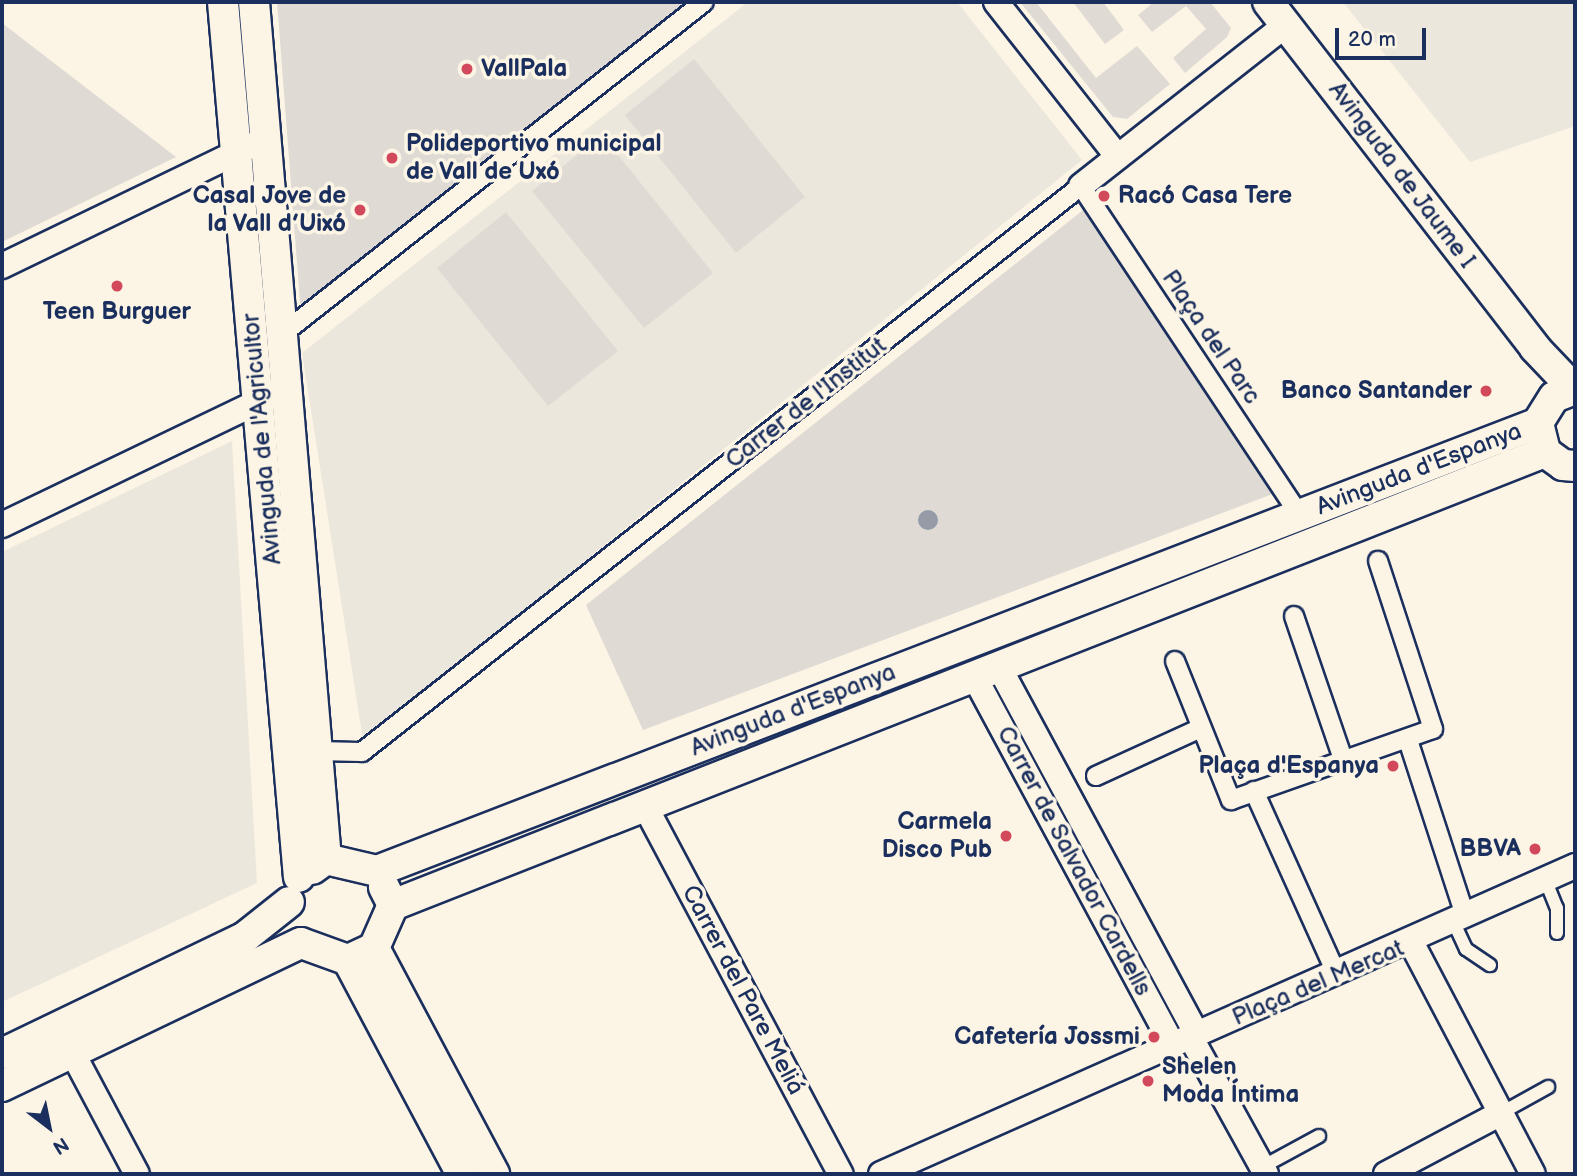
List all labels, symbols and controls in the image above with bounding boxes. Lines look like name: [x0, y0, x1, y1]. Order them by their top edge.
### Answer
scale bar: [1339, 14, 1430, 58]
text: 20 m: [1348, 27, 1396, 52]
place label: VallPala: [481, 55, 567, 83]
marker: VallPala: [459, 61, 475, 77]
street label: Avinguda de Jaume I: [1322, 76, 1482, 274]
place label: Polideportivo municipal de Vall de Uxó: [406, 130, 661, 186]
marker: Polideportivo municipal de Vall de Uxó: [384, 150, 400, 166]
place label: Casal Jove de la Vall d’Uixó: [193, 182, 346, 238]
place label: Racó Casa Tere: [1118, 182, 1292, 210]
marker: Racó Casa Tere: [1096, 188, 1112, 204]
marker: Casal Jove de la Vall d’Uixó: [352, 202, 368, 218]
street label: Plaça del Parc: [1156, 265, 1266, 409]
marker: Teen Burguer: [109, 278, 125, 294]
place label: Teen Burguer: [43, 298, 191, 326]
street label: Avinguda de l'Agricultor: [237, 312, 287, 566]
street label: Carrer de l'Institut: [720, 331, 892, 475]
place label: Banco Santander: [1281, 377, 1472, 405]
marker: Banco Santander: [1478, 383, 1494, 399]
street label: Avinguda d'Espanya: [1312, 417, 1526, 521]
street label: Avinguda d'Espanya: [686, 658, 900, 762]
street label: Carrer de Salvador Cardells: [990, 721, 1158, 1001]
place label: Plaça d'Espanya: [1199, 752, 1379, 780]
marker: Plaça d'Espanya: [1385, 758, 1401, 774]
place label: Carmela Disco Pub: [882, 808, 992, 864]
marker: Carmela Disco Pub: [998, 828, 1014, 844]
place label: BBVA: [1459, 835, 1521, 863]
marker: BBVA: [1527, 841, 1543, 857]
street label: Carrer del Pare Meliá: [676, 880, 810, 1100]
street label: Plaça del Mercat: [1228, 934, 1408, 1032]
place label: Cafetería Jossmi: [954, 1023, 1140, 1051]
marker: Cafetería Jossmi: [1146, 1029, 1162, 1045]
place label: Shelen Moda Íntima: [1162, 1053, 1299, 1109]
marker: Shelen Moda Íntima: [1140, 1073, 1156, 1089]
north arrow: [14, 1092, 84, 1162]
text: N: [48, 1132, 73, 1159]

